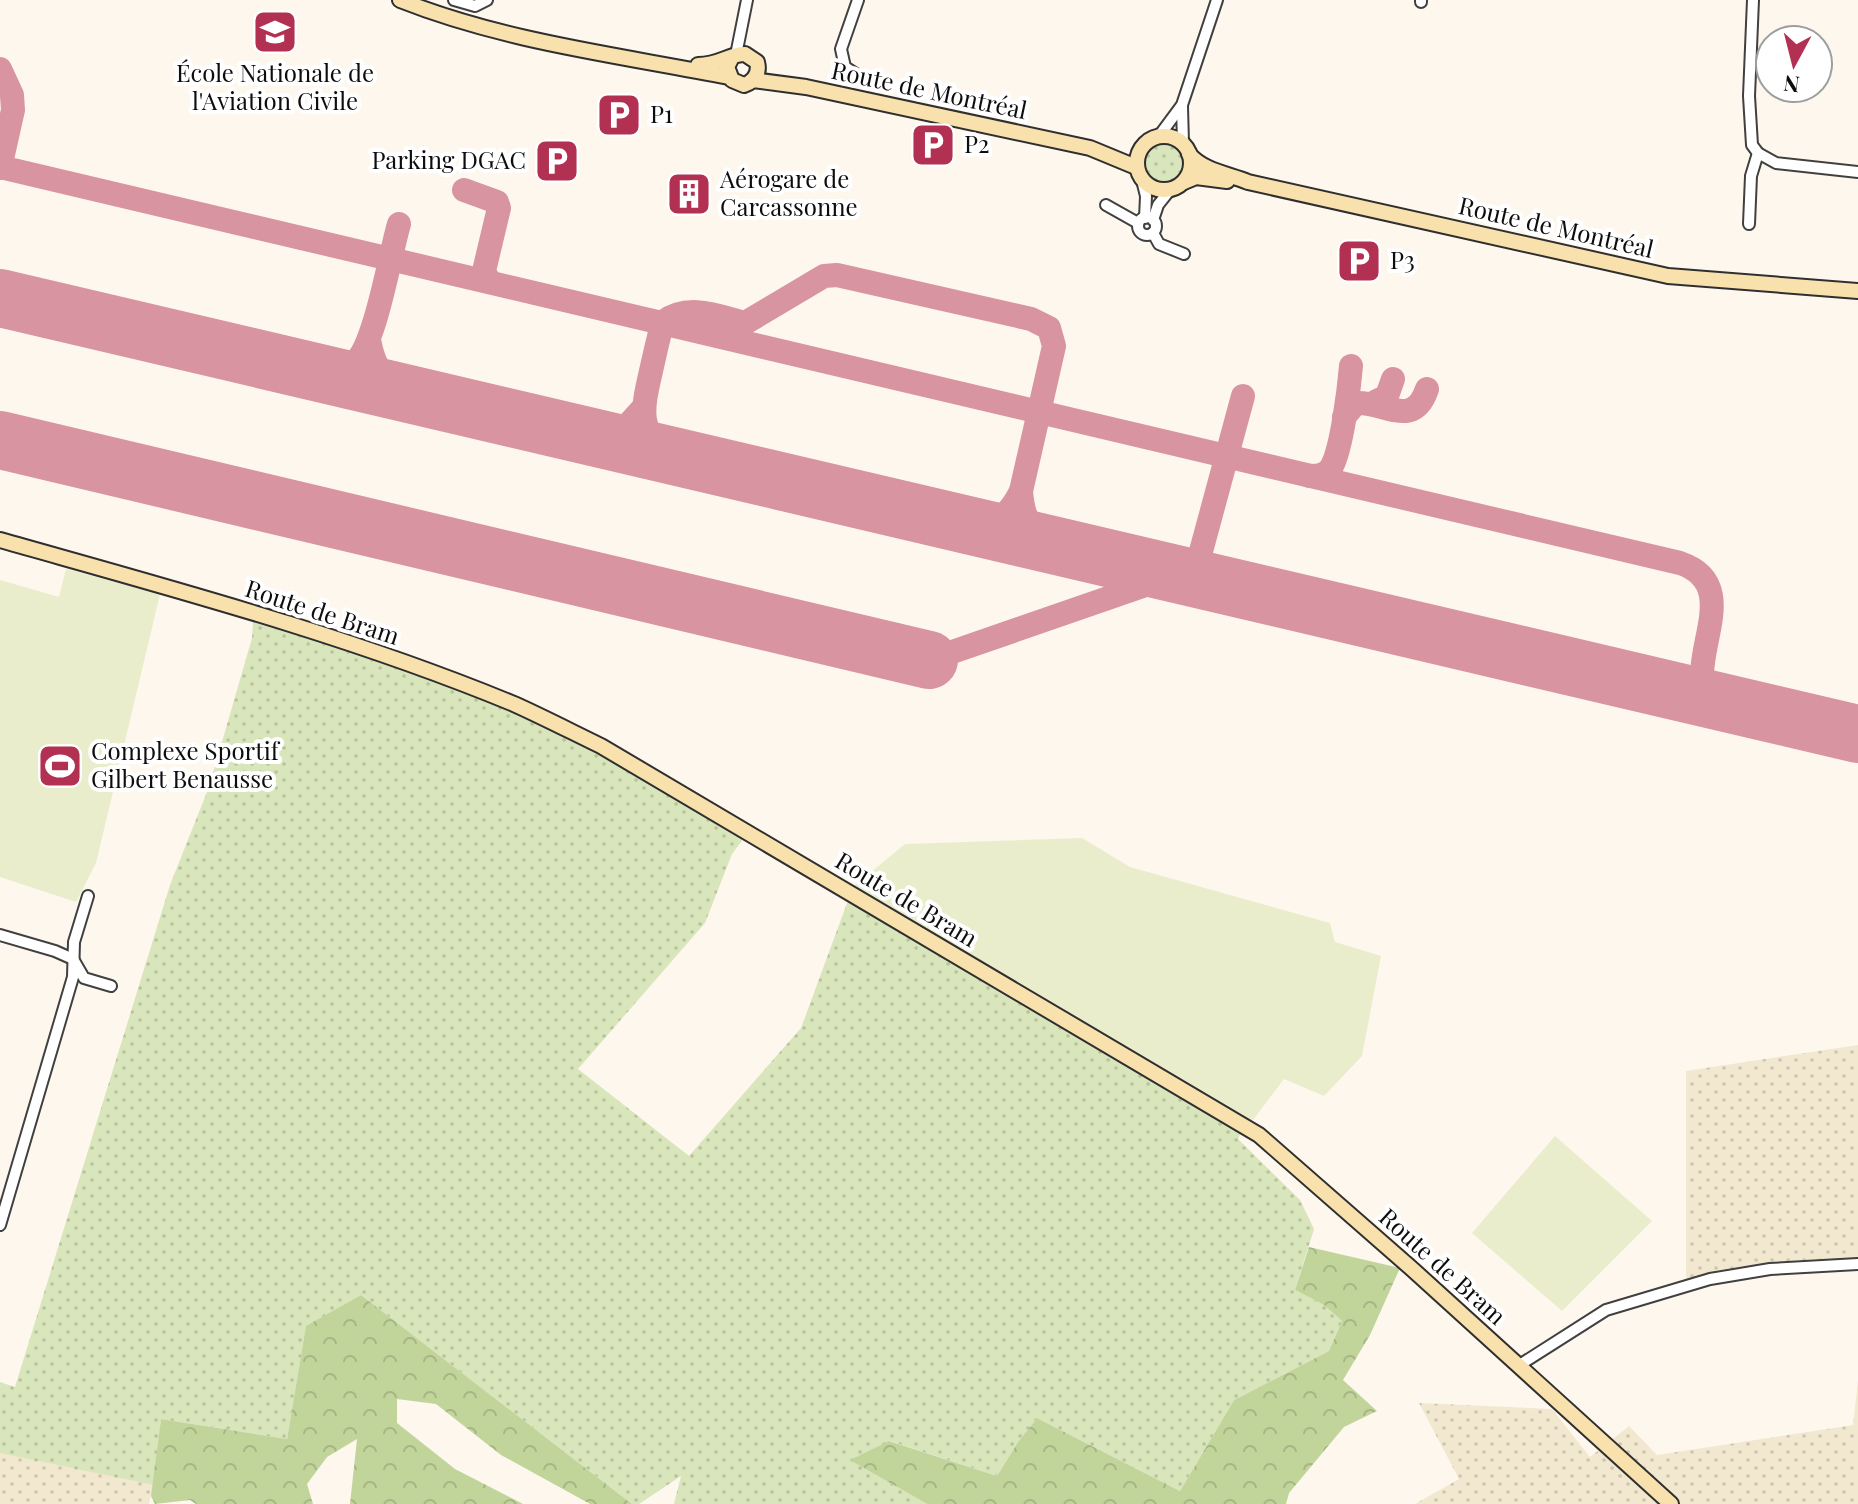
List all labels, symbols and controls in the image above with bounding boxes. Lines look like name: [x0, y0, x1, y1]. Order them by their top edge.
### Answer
school or university icon: École Nationale de l'Aviation Civile: [251, 8, 299, 56]
north arrow: [1754, 24, 1834, 104]
street label: Route de Montréal: [829, 53, 1030, 125]
place label: École Nationale de l'Aviation Civile: [176, 56, 374, 116]
text: N: [1782, 69, 1801, 101]
parking icon: P1: [595, 91, 643, 139]
place label: P1: [650, 97, 673, 129]
parking icon: P2: [909, 121, 957, 169]
place label: P2: [964, 127, 990, 159]
parking icon: Parking DGAC: [533, 137, 581, 185]
place label: Parking DGAC: [371, 143, 526, 175]
place label: Aérogare de Carcassonne: [719, 162, 858, 222]
building icon: Aérogare de Carcassonne: [665, 170, 713, 218]
street label: Route de Montréal: [1456, 188, 1657, 264]
parking icon: P3: [1335, 237, 1383, 285]
place label: P3: [1390, 243, 1415, 275]
street label: Route de Bram: [242, 571, 404, 651]
place label: Complexe Sportif Gilbert Benausse: [91, 734, 281, 794]
sports icon: Complexe Sportif Gilbert Benausse: [36, 742, 84, 790]
street label: Route de Bram: [830, 843, 984, 953]
street label: Route de Bram: [1373, 1200, 1514, 1331]

